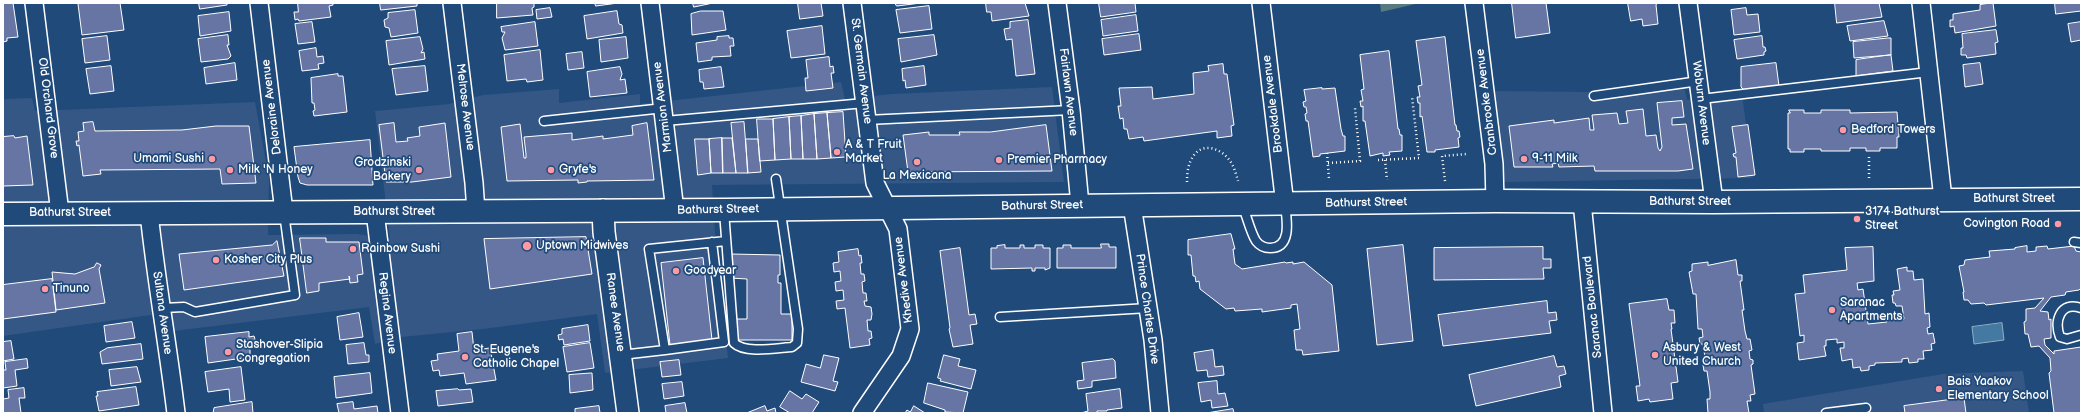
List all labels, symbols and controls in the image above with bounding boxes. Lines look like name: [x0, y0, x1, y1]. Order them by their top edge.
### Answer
street label: St. Germain Avenue: [847, 17, 875, 125]
street label: Fairlawn Avenue: [1055, 47, 1081, 137]
street label: Cranbrooke Avenue: [1473, 48, 1501, 156]
street label: Brookdale Avenue: [1260, 54, 1286, 154]
street label: Old Orchard Grove: [35, 57, 61, 159]
street label: Deloraine Avenue: [259, 58, 285, 156]
street label: Woburn Avenue: [1689, 60, 1713, 146]
street label: Marmion Avenue: [650, 61, 676, 153]
street label: Melrose Avenue: [453, 63, 477, 151]
place label: Bedford Towers: [1851, 123, 1936, 137]
marker: Bedford Towers: [1838, 125, 1848, 135]
place label: A & T Fruit Market: [845, 138, 902, 166]
marker: A & T Fruit Market: [832, 147, 842, 157]
place label: Umami Sushi: [133, 152, 204, 166]
place label: 9-11 Milk: [1532, 152, 1578, 166]
place label: Premier Pharmacy: [1007, 153, 1107, 167]
marker: Umami Sushi: [207, 154, 217, 164]
marker: 9-11 Milk: [1519, 154, 1529, 164]
marker: Premier Pharmacy: [994, 155, 1004, 165]
place label: Grodzinski Bakery: [354, 156, 411, 184]
marker: La Mexicana: [912, 157, 922, 167]
place label: Milk 'N Honey: [238, 163, 313, 177]
place label: Gryfe's: [559, 163, 597, 177]
marker: Milk 'N Honey: [225, 165, 235, 175]
marker: Grodzinski Bakery: [414, 165, 424, 175]
marker: Gryfe's: [546, 165, 556, 175]
place label: La Mexicana: [882, 169, 952, 183]
street label: Bathurst Street: [1973, 192, 2055, 206]
street label: Bathurst Street: [1325, 195, 1407, 211]
street label: Bathurst Street: [1649, 195, 1731, 209]
street label: Bathurst Street: [1001, 198, 1083, 214]
street label: Bathurst Street: [677, 202, 759, 218]
street label: Bathurst Street: [353, 205, 435, 219]
place label: 3174 Bathurst Street: [1865, 205, 1939, 233]
street label: Bathurst Street: [29, 206, 111, 220]
marker: 3174 Bathurst Street: [1852, 214, 1862, 224]
place label: Covington Road: [1963, 217, 2050, 231]
marker: Covington Road: [2053, 219, 2063, 229]
street label: Khedive Avenue: [892, 236, 916, 324]
place label: Uptown Midwives: [536, 239, 628, 253]
marker: Uptown Midwives: [521, 240, 533, 252]
place label: Rainbow Sushi: [361, 242, 440, 256]
marker: Rainbow Sushi: [348, 244, 358, 254]
place label: Kosher City Plus: [224, 253, 312, 267]
street label: Prince Charles Drive: [1132, 253, 1162, 365]
marker: Kosher City Plus: [211, 255, 221, 265]
street label: Saranac Boulevard: [1580, 255, 1606, 359]
place label: Goodyear: [684, 264, 736, 278]
marker: Goodyear: [671, 266, 681, 276]
street label: Sultana Avenue: [149, 271, 175, 355]
street label: Regina Avenue: [375, 271, 399, 355]
street label: Ranee Avenue: [602, 271, 628, 353]
place label: Tinuno: [53, 282, 90, 296]
marker: Tinuno: [40, 284, 50, 294]
place label: Saranac Apartments: [1840, 296, 1903, 324]
marker: Saranac Apartments: [1827, 305, 1837, 315]
place label: Stashover-Slipia Congregation: [236, 338, 323, 366]
place label: Asbury & West United Church: [1663, 341, 1741, 369]
place label: St. Eugene's Catholic Chapel: [473, 343, 559, 371]
marker: Stashover-Slipia Congregation: [223, 347, 233, 357]
marker: Asbury & West United Church: [1650, 350, 1660, 360]
marker: St. Eugene's Catholic Chapel: [460, 352, 470, 362]
place label: Bais Yaakov Elementary School: [1947, 375, 2049, 403]
marker: Bais Yaakov Elementary School: [1934, 384, 1944, 394]

